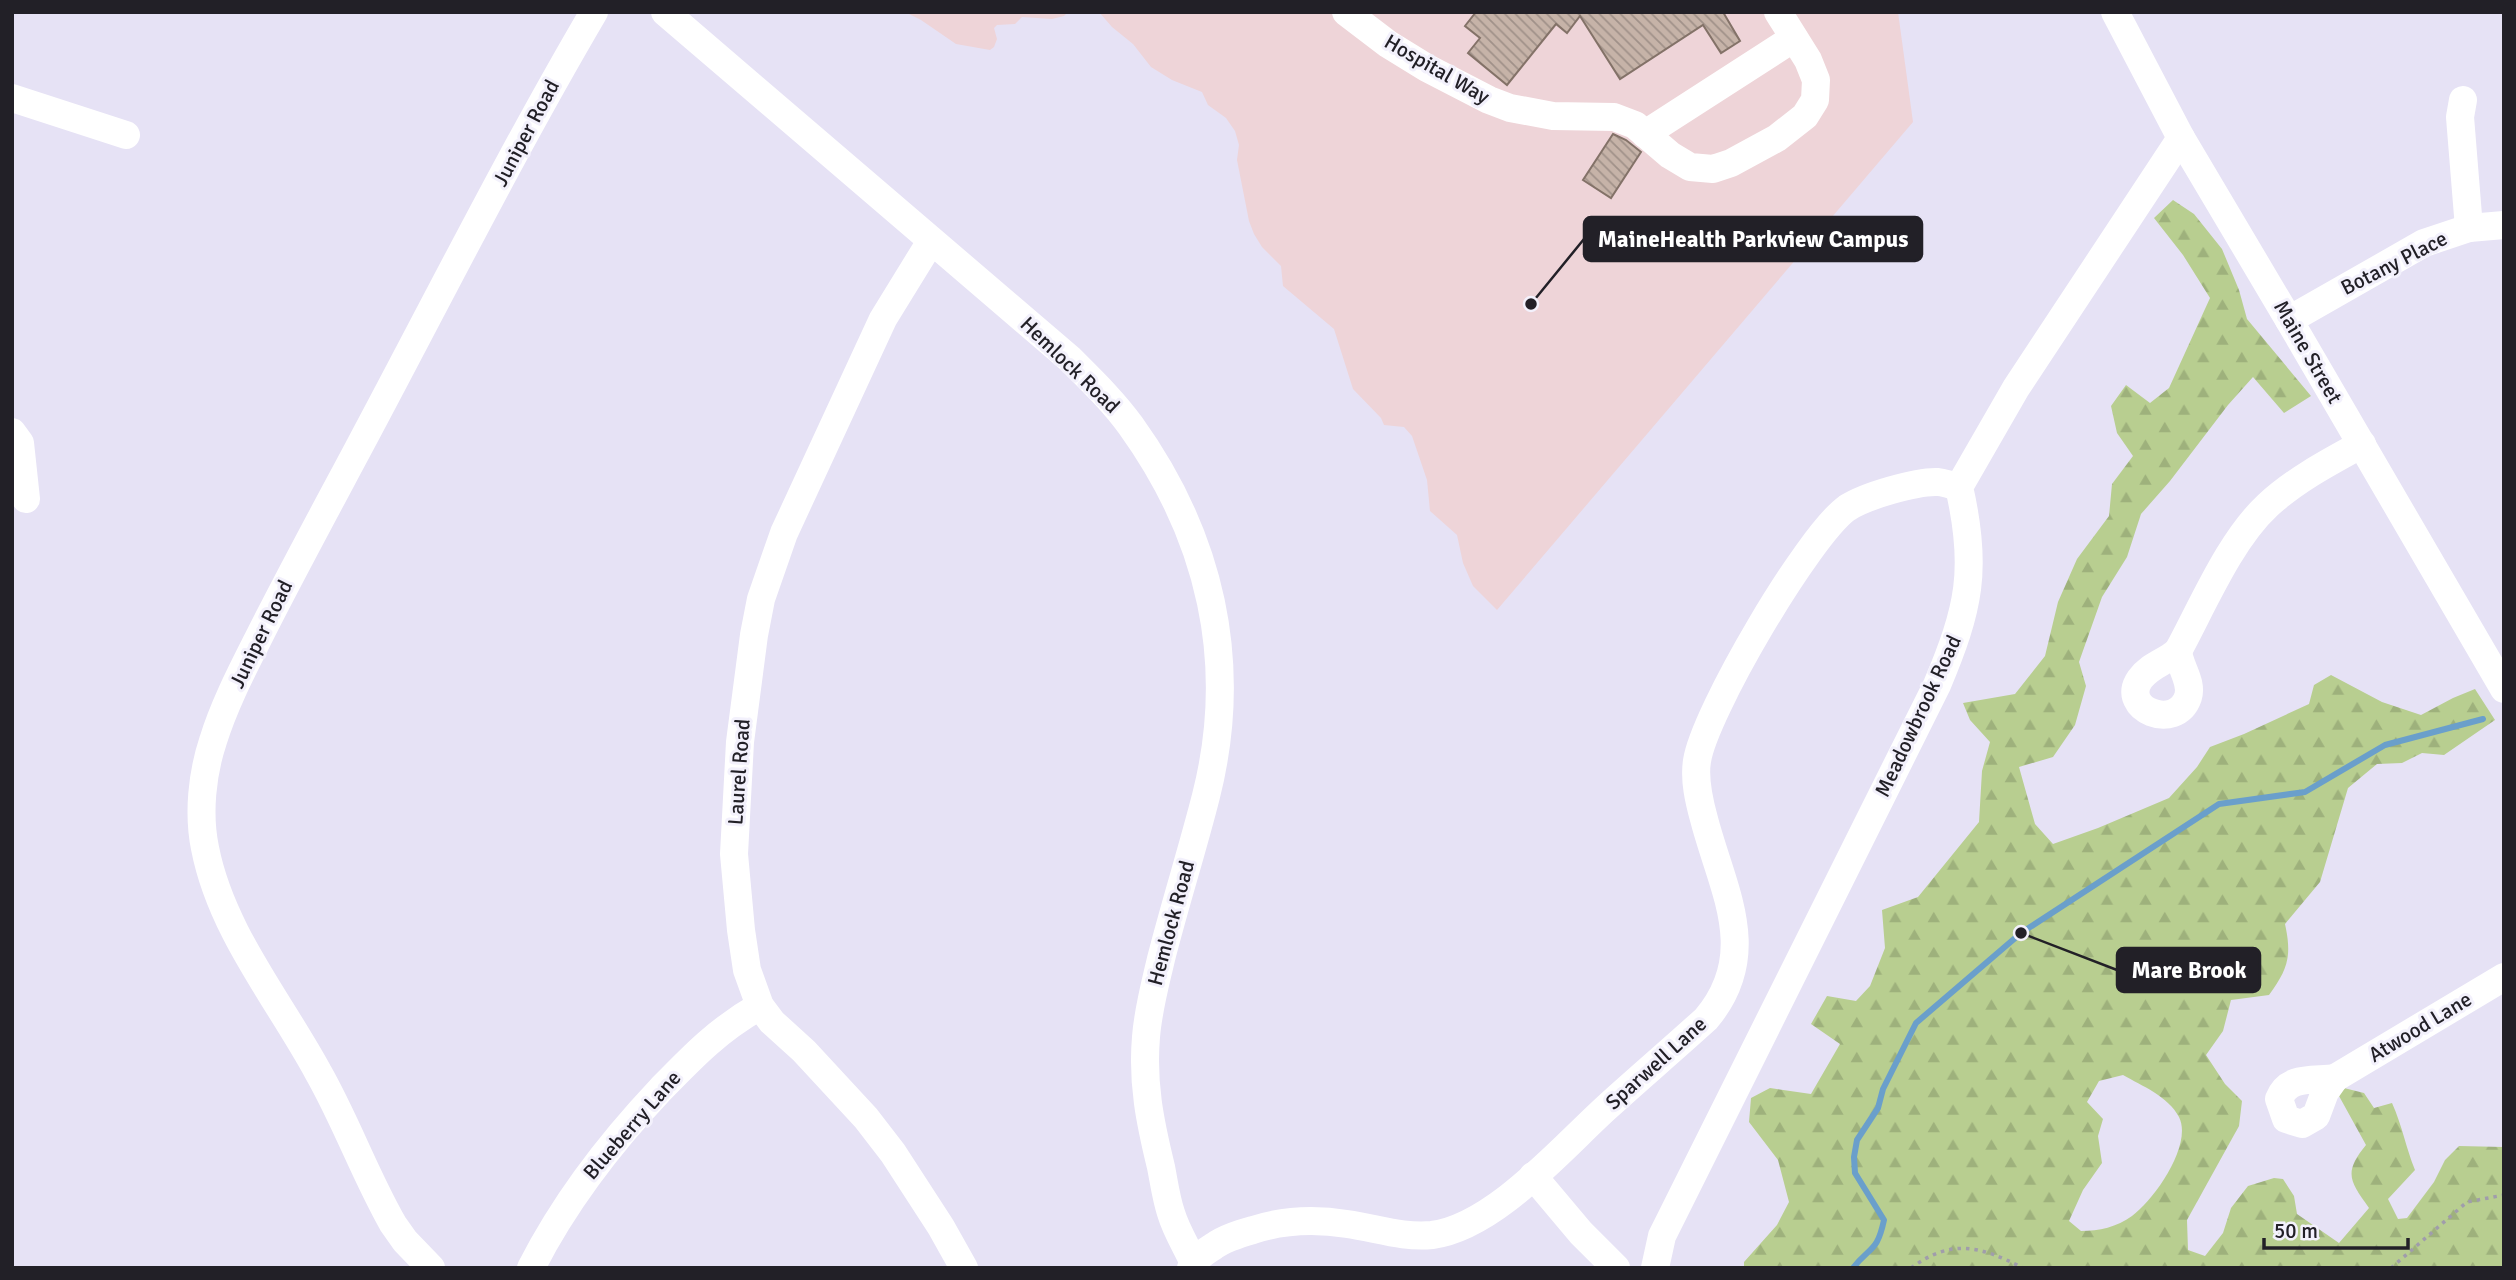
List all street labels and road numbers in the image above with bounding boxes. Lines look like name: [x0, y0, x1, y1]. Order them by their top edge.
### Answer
street label: Hospital Way: [1380, 28, 1494, 110]
street label: Juniper Road: [487, 75, 565, 191]
street label: Botany Place: [2336, 225, 2452, 301]
street label: Maine Street: [2268, 296, 2348, 408]
street label: Hemlock Road: [1015, 311, 1125, 419]
street label: Juniper Road: [224, 576, 298, 692]
street label: Meadowbrook Road: [1869, 631, 1967, 801]
street label: Laurel Road: [722, 718, 756, 826]
street label: Hemlock Road: [1142, 858, 1200, 988]
street label: Atwood Lane: [2364, 986, 2476, 1068]
street label: Sparwell Lane: [1600, 1011, 1712, 1115]
street label: Blueberry Lane: [578, 1065, 686, 1185]

